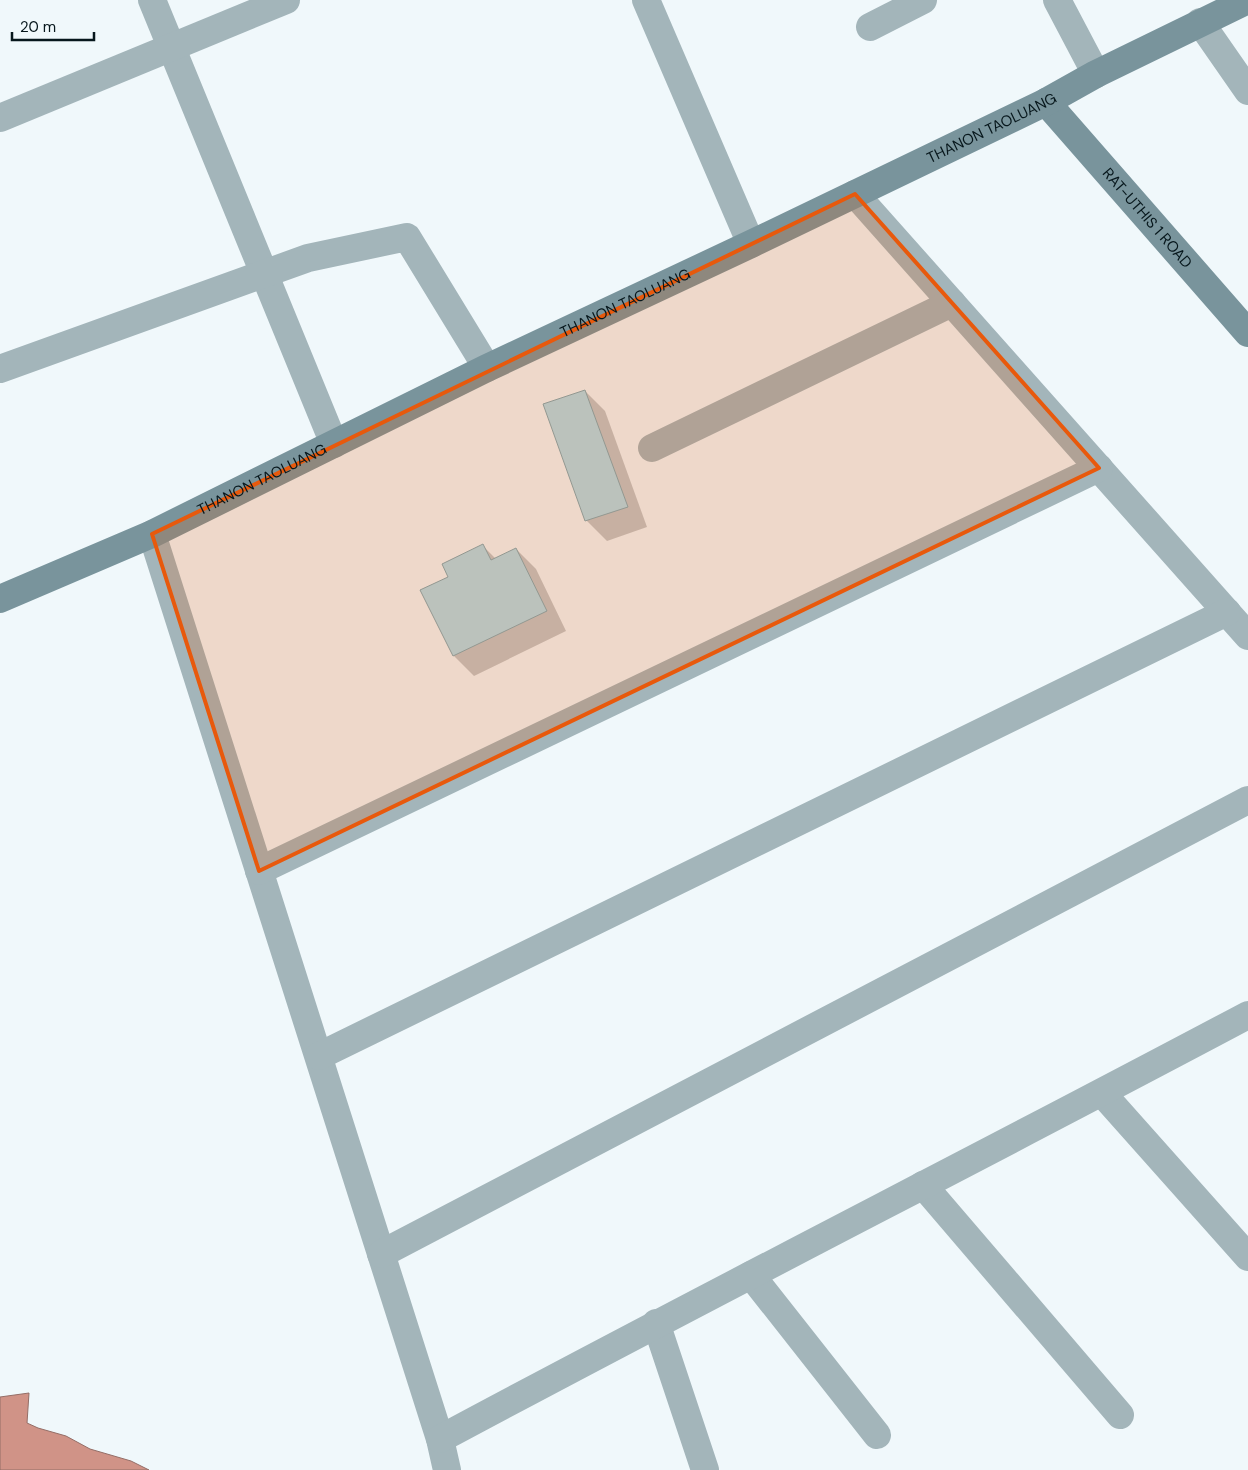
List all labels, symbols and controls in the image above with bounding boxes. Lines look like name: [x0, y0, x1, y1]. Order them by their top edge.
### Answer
scale bar: [12, 10, 95, 42]
text: 20 m: [20, 17, 56, 37]
street label: THANON TAOLUANG: [923, 88, 1060, 168]
street label: RAT-UTHIS 1 ROAD: [1098, 164, 1197, 272]
street label: THANON TAOLUANG: [557, 264, 694, 342]
street label: THANON TAOLUANG: [194, 439, 330, 520]

